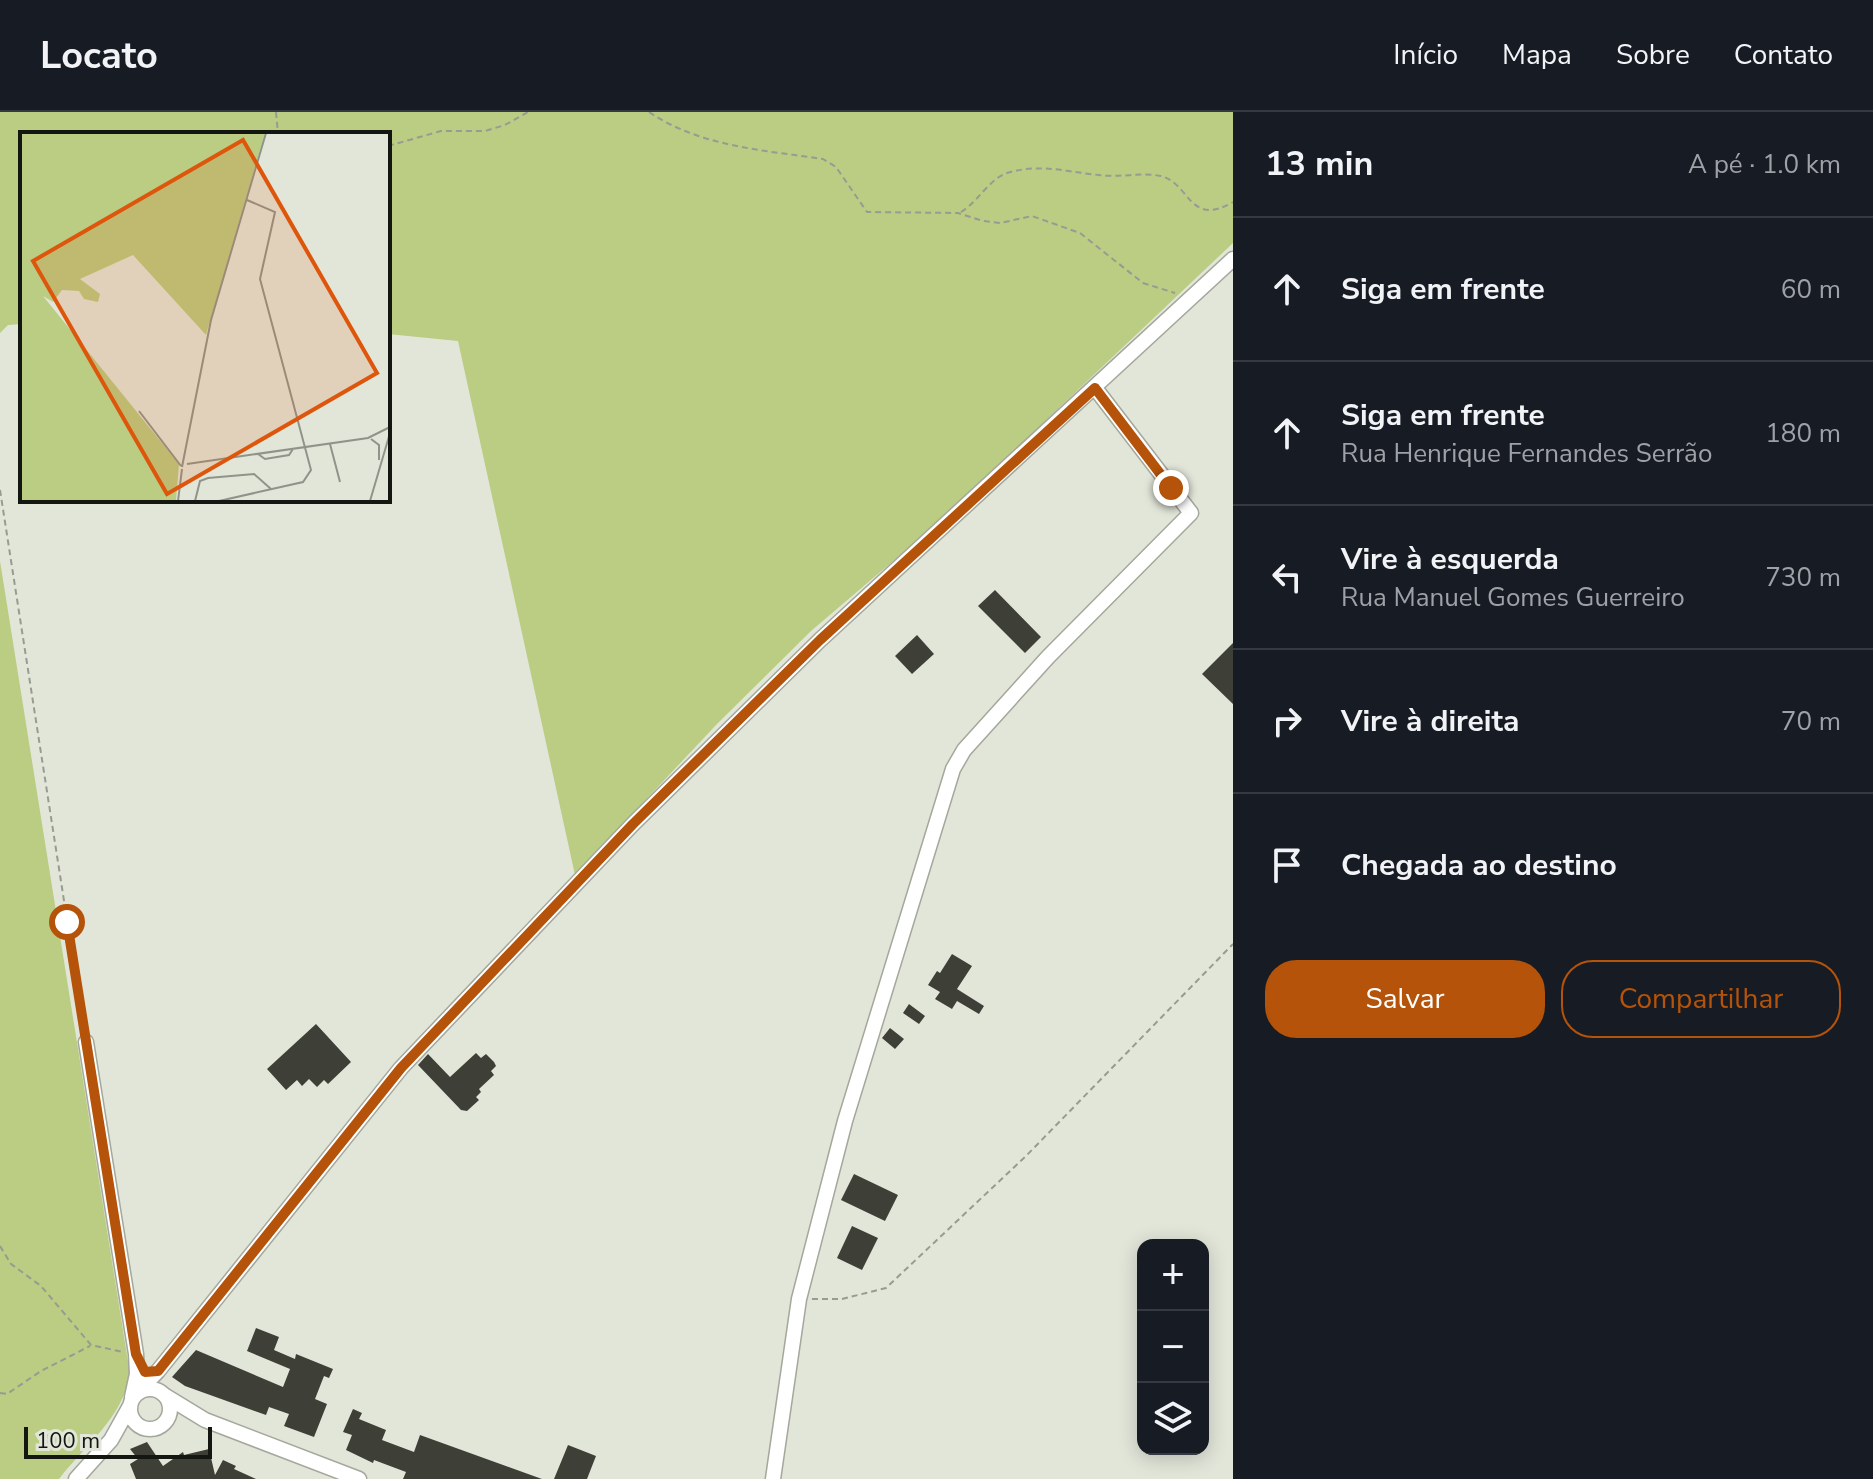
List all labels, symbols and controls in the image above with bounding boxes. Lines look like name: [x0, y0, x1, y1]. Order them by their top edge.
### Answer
text: Locato: [40, 30, 158, 81]
text: Início: [1393, 36, 1458, 74]
text: Mapa: [1502, 36, 1572, 74]
text: Sobre: [1616, 36, 1690, 74]
text: Contato: [1734, 36, 1833, 74]
inset map: [20, 132, 390, 502]
text: 13 min: [1265, 141, 1373, 187]
text: A pé · 1.0 km: [1688, 147, 1841, 182]
icon: ahead: [1265, 267, 1309, 311]
text: Siga em frente: [1341, 269, 1545, 310]
text: 60 m: [1781, 272, 1841, 307]
text: Siga em frente: [1341, 395, 1545, 436]
icon: ahead: [1265, 411, 1309, 455]
text: 180 m: [1765, 416, 1841, 451]
text: Rua Henrique Fernandes Serrão: [1341, 436, 1712, 471]
route end: [1153, 470, 1189, 506]
text: Vire à esquerda: [1341, 539, 1559, 580]
icon: left: [1265, 555, 1309, 599]
text: 730 m: [1765, 560, 1841, 595]
text: Rua Manuel Gomes Guerreiro: [1341, 580, 1685, 615]
icon: right: [1265, 699, 1309, 743]
text: Vire à direita: [1341, 701, 1519, 742]
text: 70 m: [1781, 704, 1841, 739]
icon: arrive: [1265, 843, 1309, 887]
text: Chegada ao destino: [1341, 845, 1617, 886]
route start: [49, 904, 85, 940]
button: Salvar: [1265, 960, 1545, 1038]
button: Compartilhar: [1561, 960, 1841, 1038]
map controls: [1137, 1239, 1209, 1455]
button: +: [1137, 1239, 1209, 1311]
button: −: [1137, 1311, 1209, 1383]
button: layers: [1137, 1383, 1209, 1455]
scale bar: [24, 1423, 212, 1459]
text: 100 m: [36, 1426, 100, 1456]

